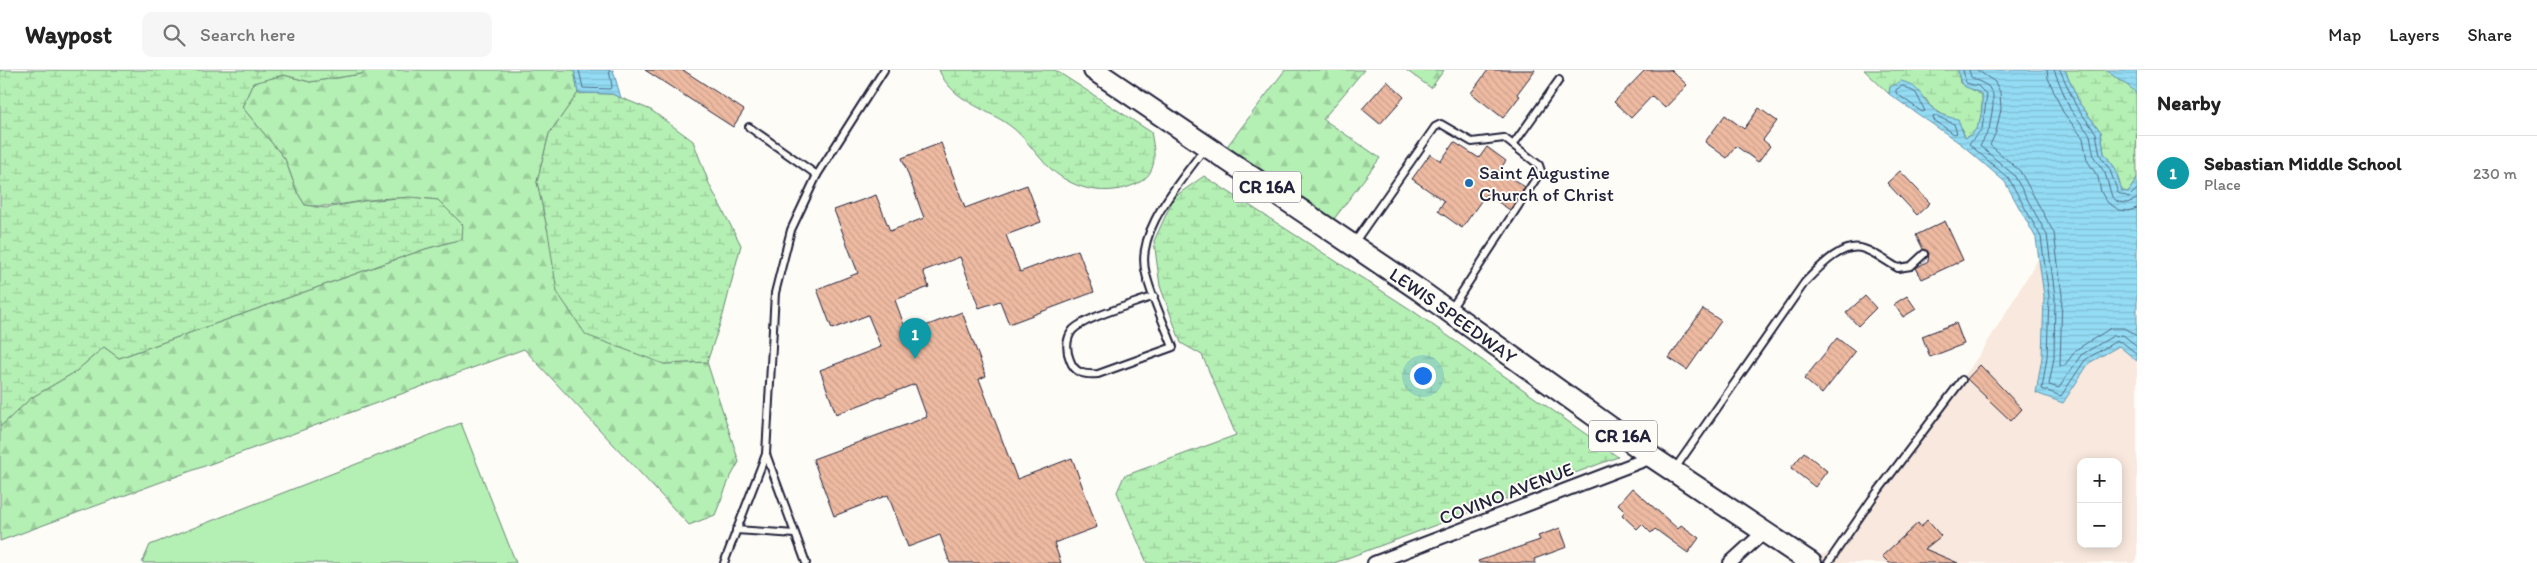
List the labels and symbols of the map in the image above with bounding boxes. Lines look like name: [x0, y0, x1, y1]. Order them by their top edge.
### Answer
place label: Saint Augustine Church of Christ: [1479, 161, 1614, 206]
road number: CR 16A: [1233, 171, 1301, 202]
marker: Saint Augustine Church of Christ: [1463, 177, 1475, 189]
street label: LEWIS SPEEDWAY: [1385, 263, 1521, 369]
pin: 1: [899, 318, 931, 359]
your location: [1410, 363, 1436, 389]
road number: CR 16A: [1589, 421, 1657, 452]
street label: COVINO AVENUE: [1436, 457, 1577, 530]

